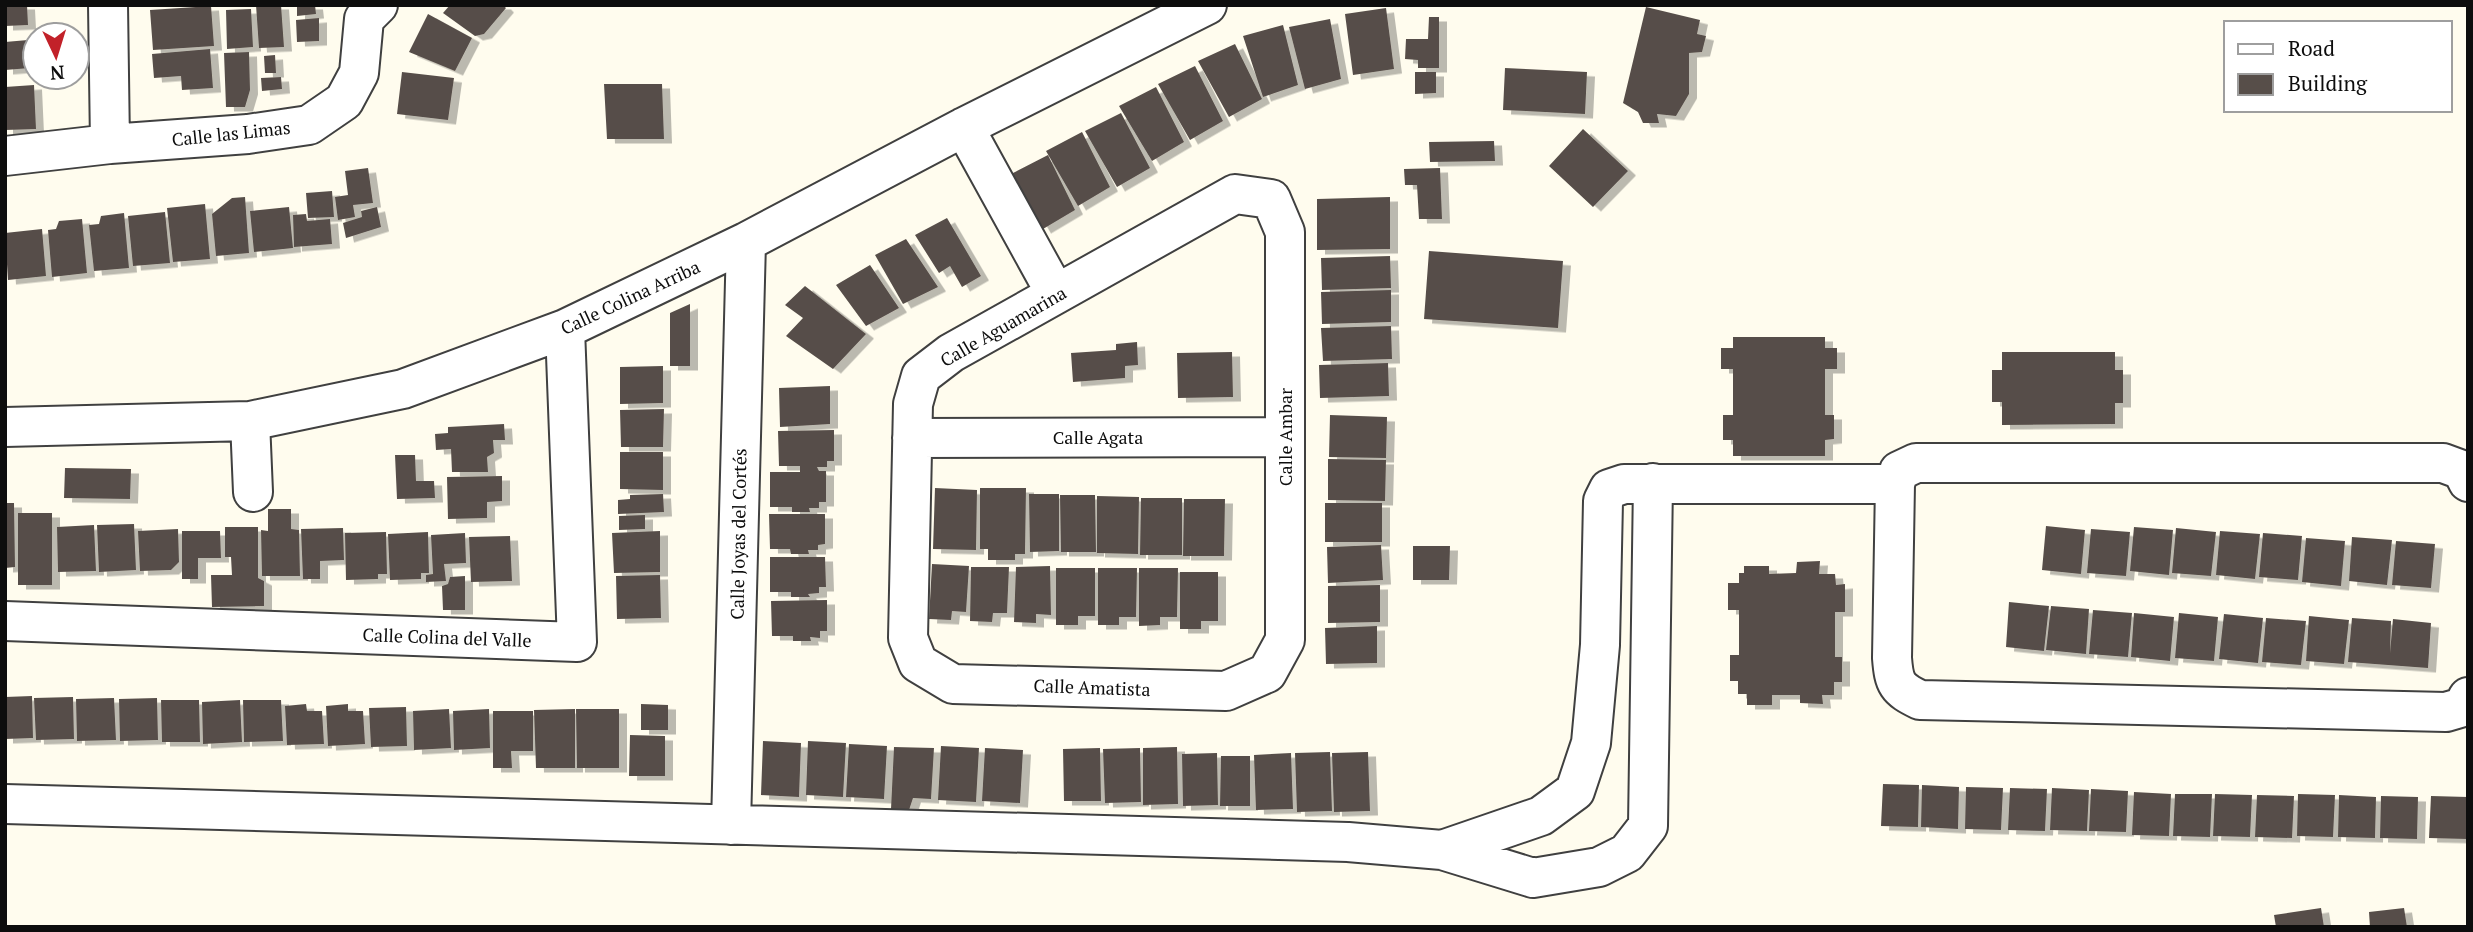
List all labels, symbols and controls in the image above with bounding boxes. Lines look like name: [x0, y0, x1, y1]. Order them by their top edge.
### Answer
north arrow: [21, 21, 91, 91]
legend: [2224, 21, 2452, 112]
text: Road: [2288, 34, 2335, 62]
text: N: [49, 60, 65, 86]
text: Building: [2288, 69, 2368, 97]
street label: Calle las Limas: [170, 115, 292, 151]
street label: Calle Colina Arriba: [556, 254, 704, 340]
street label: Calle Aguamarina: [936, 280, 1070, 372]
street label: Calle Ambar: [1273, 388, 1297, 486]
street label: Calle Agata: [1053, 425, 1143, 449]
street label: Calle Joyas del Cortés: [725, 448, 751, 620]
street label: Calle Colina del Valle: [362, 622, 532, 652]
street label: Calle Amatista: [1033, 673, 1151, 701]

